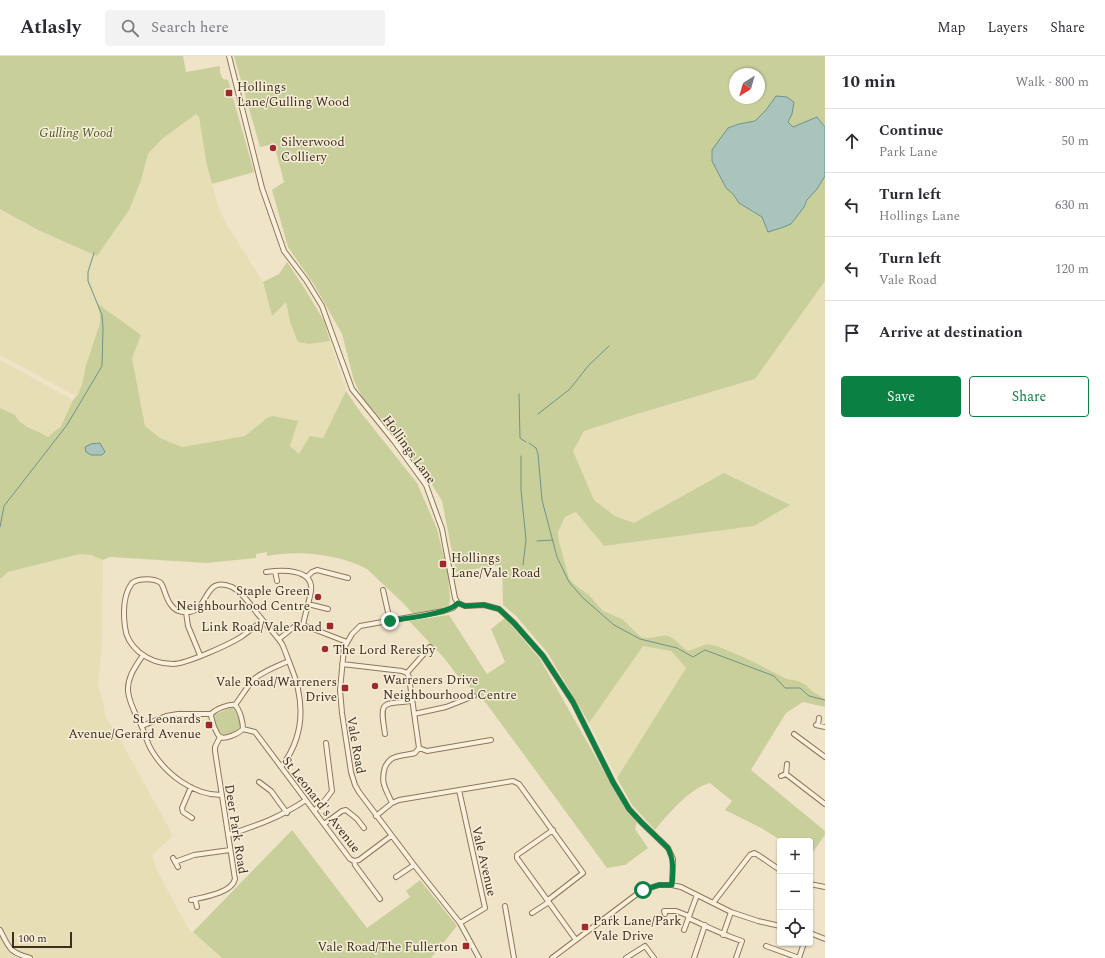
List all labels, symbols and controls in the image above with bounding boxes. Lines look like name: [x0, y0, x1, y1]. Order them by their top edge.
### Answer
search box: [105, 10, 385, 46]
text: Atlasly: [20, 13, 81, 42]
text: Search here: [151, 16, 229, 39]
icon: search: [119, 17, 141, 39]
text: Map: [937, 17, 966, 38]
text: Layers: [988, 17, 1028, 38]
text: Share: [1050, 17, 1085, 38]
north arrow: [729, 68, 765, 104]
text: 10 min: [841, 69, 896, 95]
text: Walk · 800 m: [1015, 72, 1089, 92]
place label: Hollings Lane/Gulling Wood: [237, 77, 349, 112]
marker: Hollings Lane/Gulling Wood: [224, 88, 234, 98]
text: Continue: [879, 119, 944, 142]
park label: Gulling Wood: [39, 123, 113, 143]
icon: ahead: [841, 130, 863, 152]
text: 50 m: [1062, 131, 1089, 151]
place label: Silverwood Colliery: [281, 132, 345, 167]
text: Park Lane: [879, 142, 938, 162]
marker: Silverwood Colliery: [268, 143, 278, 153]
text: Turn left: [879, 183, 941, 206]
icon: left: [841, 194, 863, 216]
text: 630 m: [1055, 195, 1089, 215]
text: Hollings Lane: [879, 206, 960, 226]
text: Turn left: [879, 247, 941, 270]
icon: left: [841, 258, 863, 280]
text: 120 m: [1055, 259, 1089, 279]
text: Vale Road: [879, 270, 937, 290]
text: Arrive at destination: [879, 321, 1023, 344]
icon: arrive: [841, 322, 863, 344]
button: Save: [841, 376, 961, 417]
button: Share: [969, 376, 1089, 417]
street label: Hollings Lane: [377, 411, 441, 488]
place label: Hollings Lane/Vale Road: [451, 548, 541, 583]
marker: Hollings Lane/Vale Road: [438, 559, 448, 569]
place label: Staple Green Neighbourhood Centre: [176, 581, 310, 616]
marker: Staple Green Neighbourhood Centre: [313, 592, 323, 602]
route end: [381, 612, 399, 630]
place label: Link Road/Vale Road: [201, 617, 322, 637]
marker: Link Road/Vale Road: [325, 621, 335, 631]
place label: The Lord Reresby: [333, 640, 436, 660]
marker: The Lord Reresby: [320, 644, 330, 654]
place label: Warreners Drive Neighbourhood Centre: [383, 670, 517, 705]
place label: Vale Road/Warreners Drive: [216, 672, 337, 707]
marker: Warreners Drive Neighbourhood Centre: [370, 681, 380, 691]
marker: Vale Road/Warreners Drive: [340, 683, 350, 693]
place label: St Leonards Avenue/Gerard Avenue: [68, 709, 201, 744]
street label: Vale Road: [341, 715, 371, 775]
marker: St Leonards Avenue/Gerard Avenue: [204, 720, 214, 730]
street label: St Leonard's Avenue: [277, 752, 365, 857]
street label: Deer Park Road: [219, 783, 253, 875]
street label: Vale Avenue: [466, 824, 502, 898]
map controls: [777, 838, 813, 946]
button: +: [777, 838, 813, 874]
button: −: [777, 874, 813, 910]
route start: [634, 881, 652, 899]
button: locate: [777, 910, 813, 946]
place label: Park Lane/Park Vale Drive: [593, 911, 682, 946]
marker: Park Lane/Park Vale Drive: [580, 922, 590, 932]
scale bar: [12, 930, 72, 949]
text: 100 m: [18, 930, 47, 947]
place label: Vale Road/The Fullerton: [318, 937, 458, 957]
marker: Vale Road/The Fullerton: [461, 941, 471, 951]

